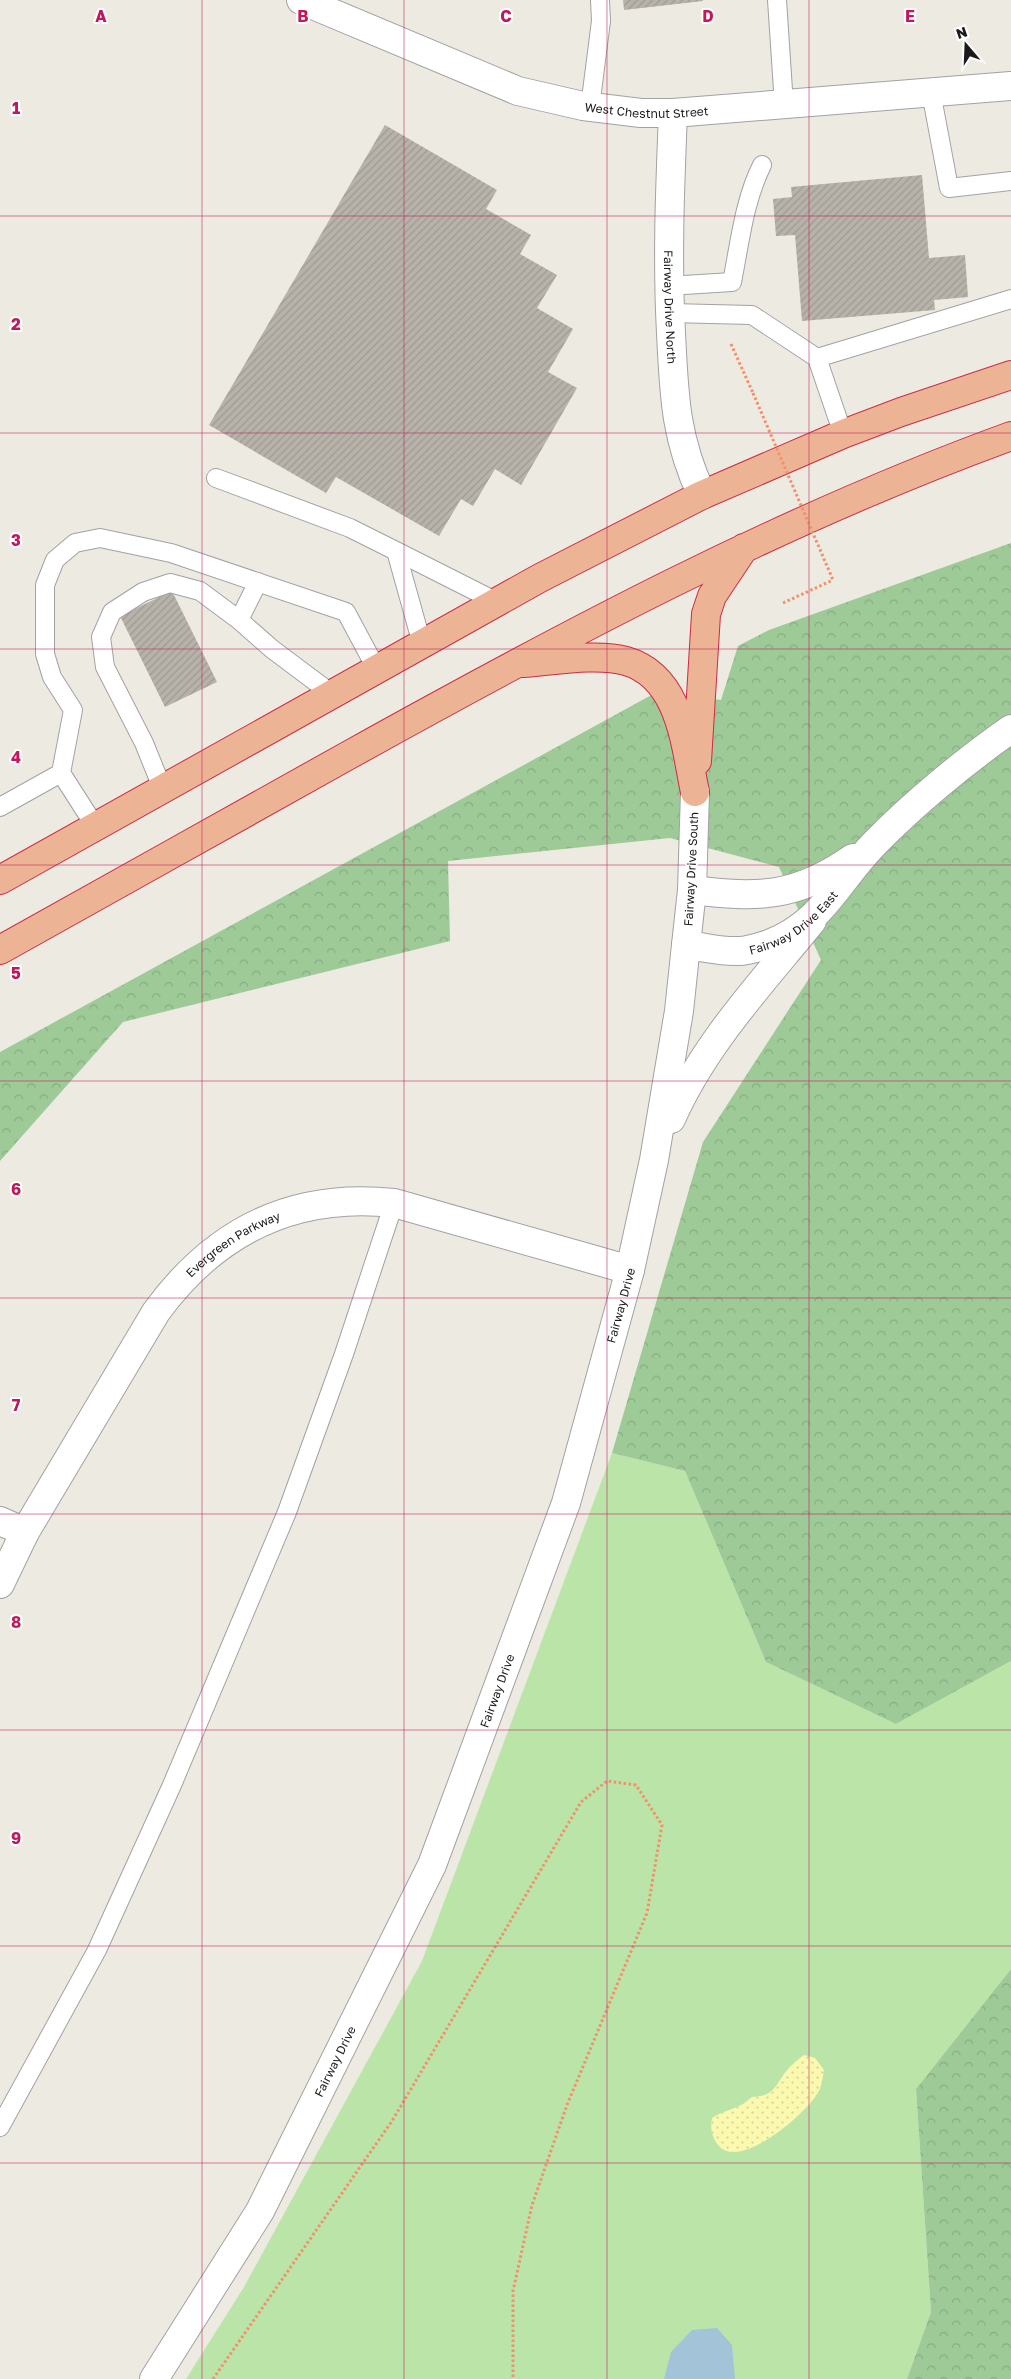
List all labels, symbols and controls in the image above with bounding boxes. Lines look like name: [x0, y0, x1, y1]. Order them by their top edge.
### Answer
text: A: [95, 6, 107, 26]
text: B: [297, 6, 309, 26]
text: C: [500, 6, 512, 26]
text: D: [702, 6, 714, 26]
text: E: [905, 6, 915, 26]
north arrow: [941, 20, 991, 70]
text: N: [954, 22, 969, 42]
text: 1: [12, 98, 20, 118]
street label: West Chestnut Street: [584, 99, 709, 121]
street label: Fairway Drive North: [662, 250, 680, 364]
text: 2: [11, 314, 21, 334]
text: 3: [11, 530, 21, 550]
text: 4: [11, 747, 21, 767]
street label: Fairway Drive South: [681, 811, 701, 927]
street label: Fairway Drive East: [747, 887, 841, 957]
text: 5: [11, 963, 21, 983]
text: 6: [11, 1179, 21, 1199]
street label: Evergreen Parkway: [182, 1208, 282, 1280]
street label: Fairway Drive: [603, 1266, 638, 1345]
text: 7: [12, 1395, 21, 1415]
text: 8: [11, 1612, 21, 1632]
street label: Fairway Drive: [476, 1652, 517, 1729]
text: 9: [11, 1828, 21, 1848]
street label: Fairway Drive: [311, 2023, 358, 2099]

